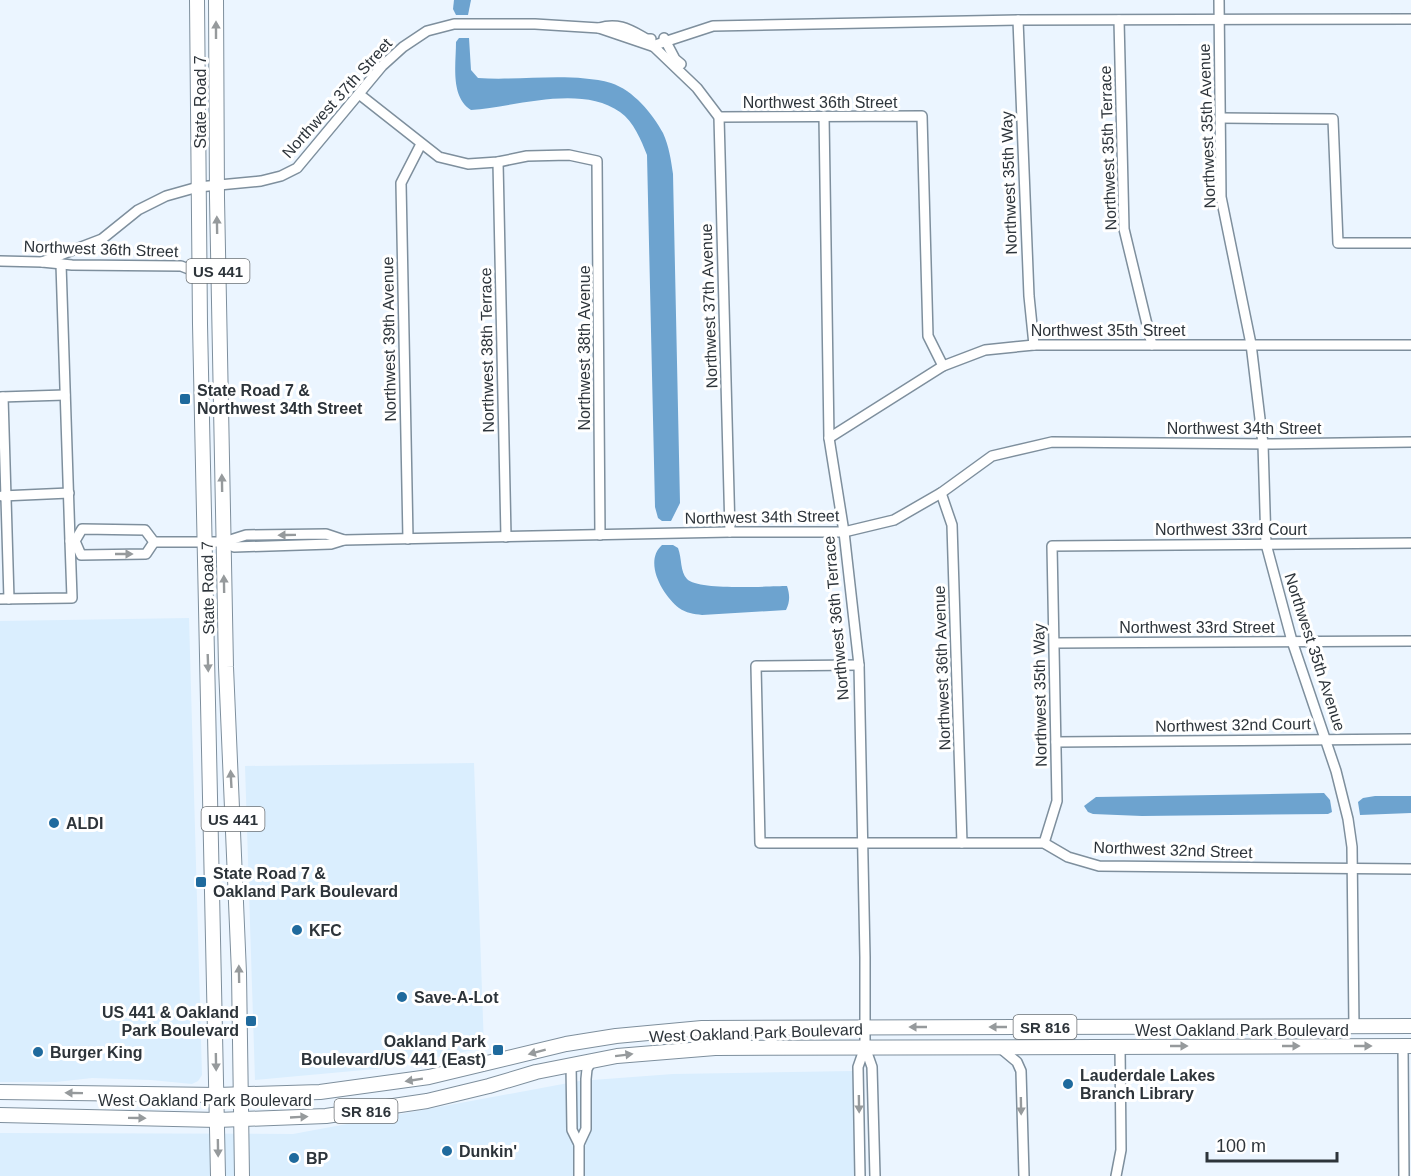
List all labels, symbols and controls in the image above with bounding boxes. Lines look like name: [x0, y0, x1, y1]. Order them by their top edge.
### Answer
one-way arrow: [211, 21, 221, 40]
street label: Northwest 37th Street: [279, 34, 395, 161]
street label: Northwest 35th Avenue: [1196, 43, 1218, 209]
street label: State Road 7: [192, 55, 209, 149]
street label: Northwest 35th Terrace: [1097, 65, 1119, 231]
street label: Northwest 36th Street: [743, 94, 898, 111]
street label: Northwest 35th Way: [998, 111, 1020, 255]
one-way arrow: [213, 216, 222, 235]
street label: Northwest 37th Avenue: [698, 223, 720, 389]
street label: Northwest 36th Street: [23, 238, 179, 260]
street label: Northwest 39th Avenue: [379, 256, 399, 422]
road number: US 441: [186, 259, 250, 283]
street label: Northwest 38th Avenue: [576, 265, 593, 431]
street label: Northwest 38th Terrace: [477, 267, 497, 433]
street label: Northwest 35th Street: [1031, 322, 1186, 339]
place label: State Road 7 & Northwest 34th Street: [197, 382, 363, 417]
marker: State Road 7 & Northwest 34th Street: [178, 392, 192, 406]
street label: Northwest 34th Street: [1167, 420, 1322, 437]
one-way arrow: [218, 474, 227, 493]
street label: Northwest 34th Street: [684, 507, 840, 527]
street label: Northwest 33rd Court: [1155, 521, 1308, 538]
one-way arrow: [277, 530, 296, 540]
street label: Northwest 36th Terrace: [820, 535, 852, 701]
street label: State Road 7: [199, 541, 217, 635]
one-way arrow: [115, 549, 134, 559]
street label: Northwest 35th Avenue: [1281, 571, 1349, 733]
one-way arrow: [220, 575, 229, 594]
street label: Northwest 36th Avenue: [931, 585, 953, 751]
street label: Northwest 33rd Street: [1119, 619, 1275, 636]
street label: Northwest 35th Way: [1030, 623, 1050, 767]
one-way arrow: [203, 654, 212, 673]
street label: Northwest 32nd Court: [1155, 715, 1312, 735]
one-way arrow: [227, 769, 236, 788]
road number: US 441: [202, 807, 264, 831]
place label: ALDI: [66, 815, 103, 832]
marker: ALDI: [47, 816, 61, 830]
street label: Northwest 32nd Street: [1093, 839, 1253, 861]
place label: State Road 7 & Oakland Park Boulevard: [213, 865, 398, 900]
marker: State Road 7 & Oakland Park Boulevard: [194, 875, 208, 889]
place label: KFC: [309, 922, 342, 939]
marker: KFC: [290, 923, 304, 937]
one-way arrow: [234, 964, 243, 983]
place label: Save-A-Lot: [414, 989, 499, 1006]
marker: Save-A-Lot: [395, 990, 409, 1004]
place label: US 441 & Oakland Park Boulevard: [102, 1004, 239, 1039]
marker: US 441 & Oakland Park Boulevard: [244, 1014, 258, 1028]
road number: SR 816: [1014, 1015, 1076, 1039]
street label: West Oakland Park Boulevard: [649, 1021, 863, 1045]
one-way arrow: [908, 1022, 927, 1032]
one-way arrow: [989, 1022, 1008, 1032]
street label: West Oakland Park Boulevard: [1135, 1022, 1349, 1039]
place label: Oakland Park Boulevard/US 441 (East): [301, 1033, 486, 1068]
one-way arrow: [1169, 1041, 1188, 1051]
one-way arrow: [1282, 1041, 1301, 1051]
one-way arrow: [1354, 1041, 1373, 1051]
marker: Oakland Park Boulevard/US 441 (East): [491, 1043, 505, 1057]
place label: Burger King: [50, 1044, 142, 1061]
marker: Burger King: [31, 1045, 45, 1059]
one-way arrow: [527, 1048, 545, 1057]
one-way arrow: [615, 1050, 634, 1060]
one-way arrow: [211, 1053, 221, 1072]
place label: Lauderdale Lakes Branch Library: [1080, 1067, 1215, 1102]
one-way arrow: [405, 1075, 424, 1084]
marker: Lauderdale Lakes Branch Library: [1061, 1077, 1075, 1091]
one-way arrow: [65, 1089, 84, 1098]
street label: West Oakland Park Boulevard: [98, 1092, 312, 1109]
one-way arrow: [854, 1095, 864, 1114]
one-way arrow: [1017, 1096, 1026, 1115]
road number: SR 816: [334, 1099, 398, 1123]
one-way arrow: [290, 1112, 309, 1122]
one-way arrow: [128, 1113, 147, 1123]
scale bar: [1207, 1125, 1338, 1163]
text: 100 m: [1216, 1136, 1266, 1156]
one-way arrow: [213, 1138, 222, 1157]
place label: Dunkin': [459, 1143, 517, 1160]
marker: Dunkin': [440, 1144, 454, 1158]
place label: BP: [306, 1150, 329, 1167]
marker: BP: [287, 1151, 301, 1165]

